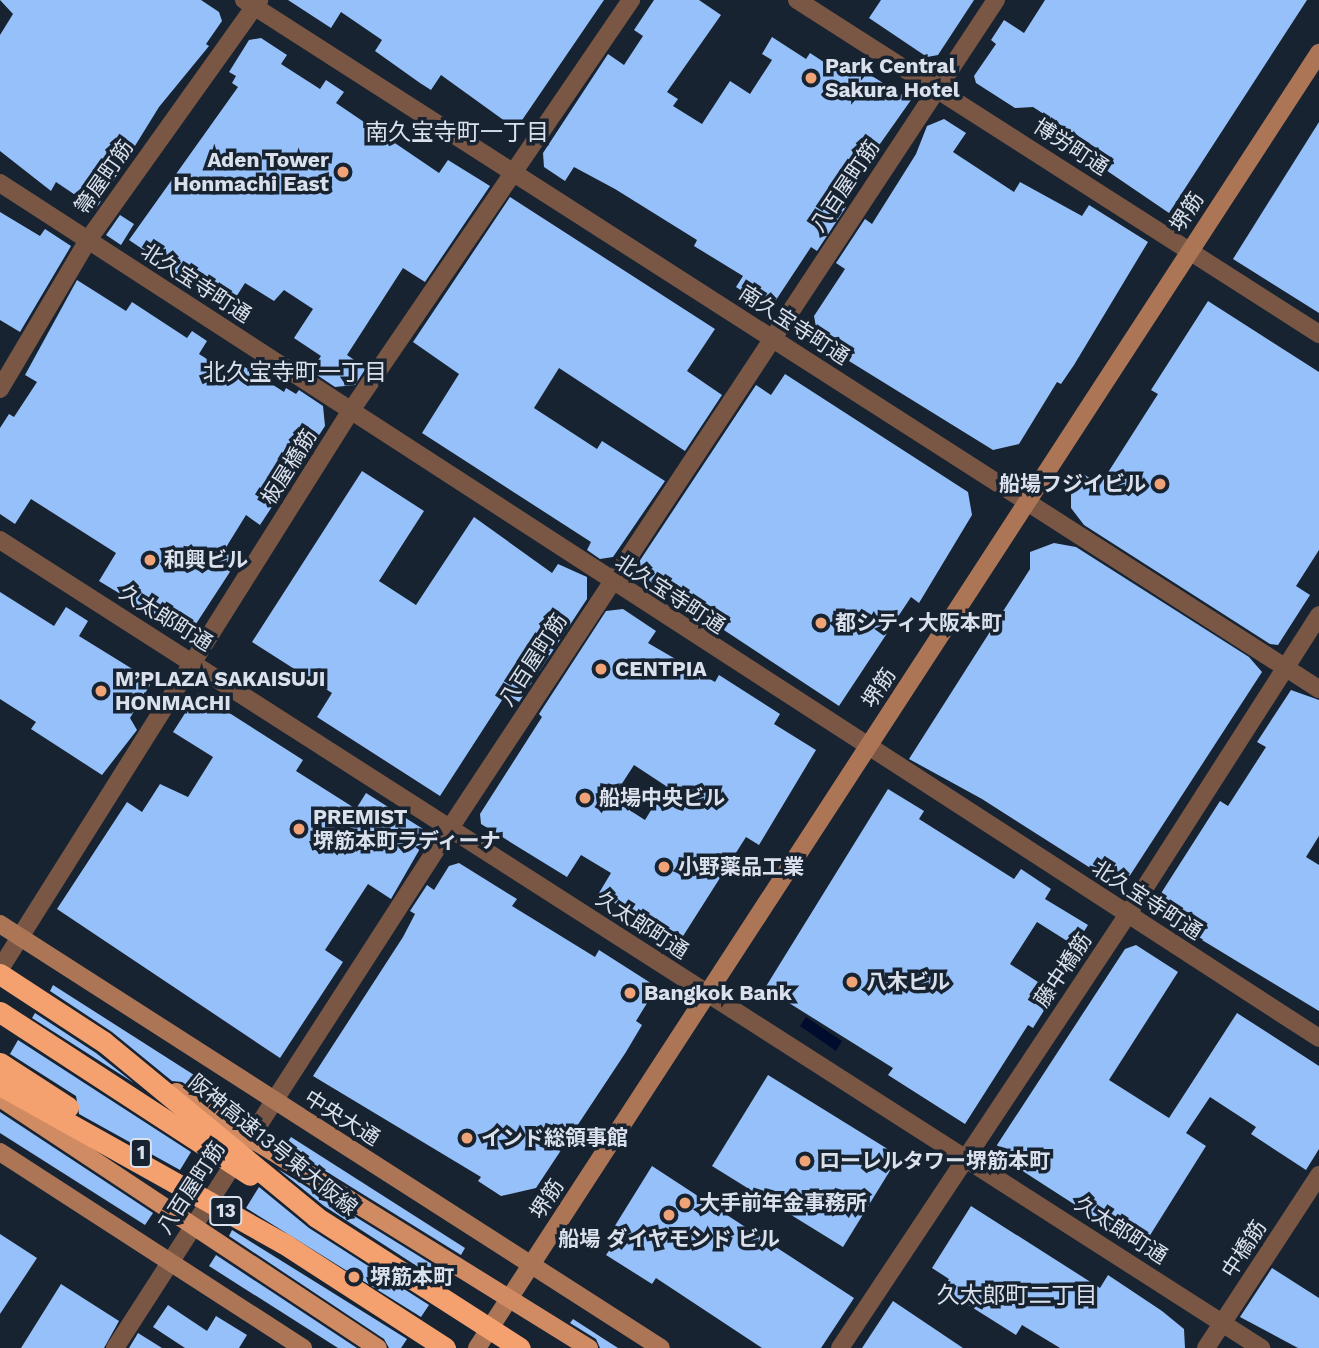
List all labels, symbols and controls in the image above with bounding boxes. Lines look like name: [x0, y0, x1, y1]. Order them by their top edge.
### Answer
place label: Park Central Sakura Hotel: [825, 53, 960, 103]
marker: Park Central Sakura Hotel: [803, 70, 819, 86]
street label: 博労町通: [1029, 114, 1113, 180]
district label: 南久宝寺町一丁目: [365, 119, 549, 147]
street label: 箒屋町筋: [70, 135, 138, 219]
street label: 八百屋町筋: [805, 135, 885, 237]
place label: Aden Tower Honmachi East: [173, 147, 329, 197]
marker: Aden Tower Honmachi East: [335, 164, 351, 180]
street label: 堺筋: [1165, 188, 1209, 236]
street label: 北久宝寺町通: [136, 238, 256, 328]
street label: 南久宝寺町通: [734, 280, 854, 370]
district label: 北久宝寺町一丁目: [203, 359, 387, 387]
street label: 板屋橋筋: [256, 425, 322, 509]
place label: 船場フジイビル: [999, 471, 1146, 497]
marker: 船場フジイビル: [1152, 476, 1168, 492]
place label: 和興ビル: [164, 547, 248, 573]
street label: 北久宝寺町通: [610, 549, 730, 639]
marker: 和興ビル: [142, 552, 158, 568]
street label: 久太郎町通: [115, 579, 217, 657]
street label: 八百屋町筋: [494, 609, 572, 711]
place label: 都シティ大阪本町: [835, 610, 1003, 636]
marker: 都シティ大阪本町: [813, 615, 829, 631]
place label: CENTPIA: [615, 656, 707, 682]
marker: CENTPIA: [593, 661, 609, 677]
street label: 堺筋: [857, 664, 901, 712]
place label: M’PLAZA SAKAISUJI HONMACHI: [115, 666, 326, 716]
marker: M’PLAZA SAKAISUJI HONMACHI: [93, 683, 109, 699]
place label: 船場中央ビル: [599, 785, 725, 811]
marker: 船場中央ビル: [577, 790, 593, 806]
place label: PREMIST 堺筋本町ラディーナ: [313, 804, 502, 854]
marker: PREMIST 堺筋本町ラディーナ: [291, 821, 307, 837]
place label: 小野薬品工業: [678, 854, 804, 880]
street label: 北久宝寺町通: [1087, 855, 1207, 945]
marker: 小野薬品工業: [656, 859, 672, 875]
street label: 久太郎町通: [591, 886, 693, 964]
street label: 藤中橋筋: [1029, 928, 1097, 1012]
place label: 八木ビル: [866, 969, 950, 995]
marker: 八木ビル: [844, 974, 860, 990]
place label: Bangkok Bank: [644, 980, 792, 1006]
marker: Bangkok Bank: [622, 985, 638, 1001]
street label: 阪神高速13号東大阪線: [184, 1069, 362, 1221]
street label: 中央大通: [300, 1085, 384, 1151]
place label: インド総領事館: [481, 1125, 628, 1151]
marker: インド総領事館: [459, 1130, 475, 1146]
street label: 八百屋町筋: [152, 1137, 230, 1239]
road number: 1: [129, 1138, 153, 1168]
place label: ローレルタワー堺筋本町: [819, 1148, 1050, 1174]
marker: ローレルタワー堺筋本町: [797, 1153, 813, 1169]
street label: 堺筋: [525, 1175, 569, 1223]
place label: 大手前年金事務所: [699, 1190, 867, 1216]
street label: 久太郎町通: [1070, 1191, 1172, 1269]
marker: 大手前年金事務所: [677, 1195, 693, 1211]
road number: 13: [208, 1196, 244, 1226]
marker: 船場 ダイヤモンド ビル: [661, 1207, 677, 1223]
street label: 中橋筋: [1216, 1216, 1272, 1282]
place label: 船場 ダイヤモンド ビル: [558, 1226, 780, 1252]
place label: 堺筋本町: [370, 1264, 454, 1290]
marker: 堺筋本町: [344, 1267, 364, 1287]
district label: 久太郎町二丁目: [937, 1282, 1097, 1310]

